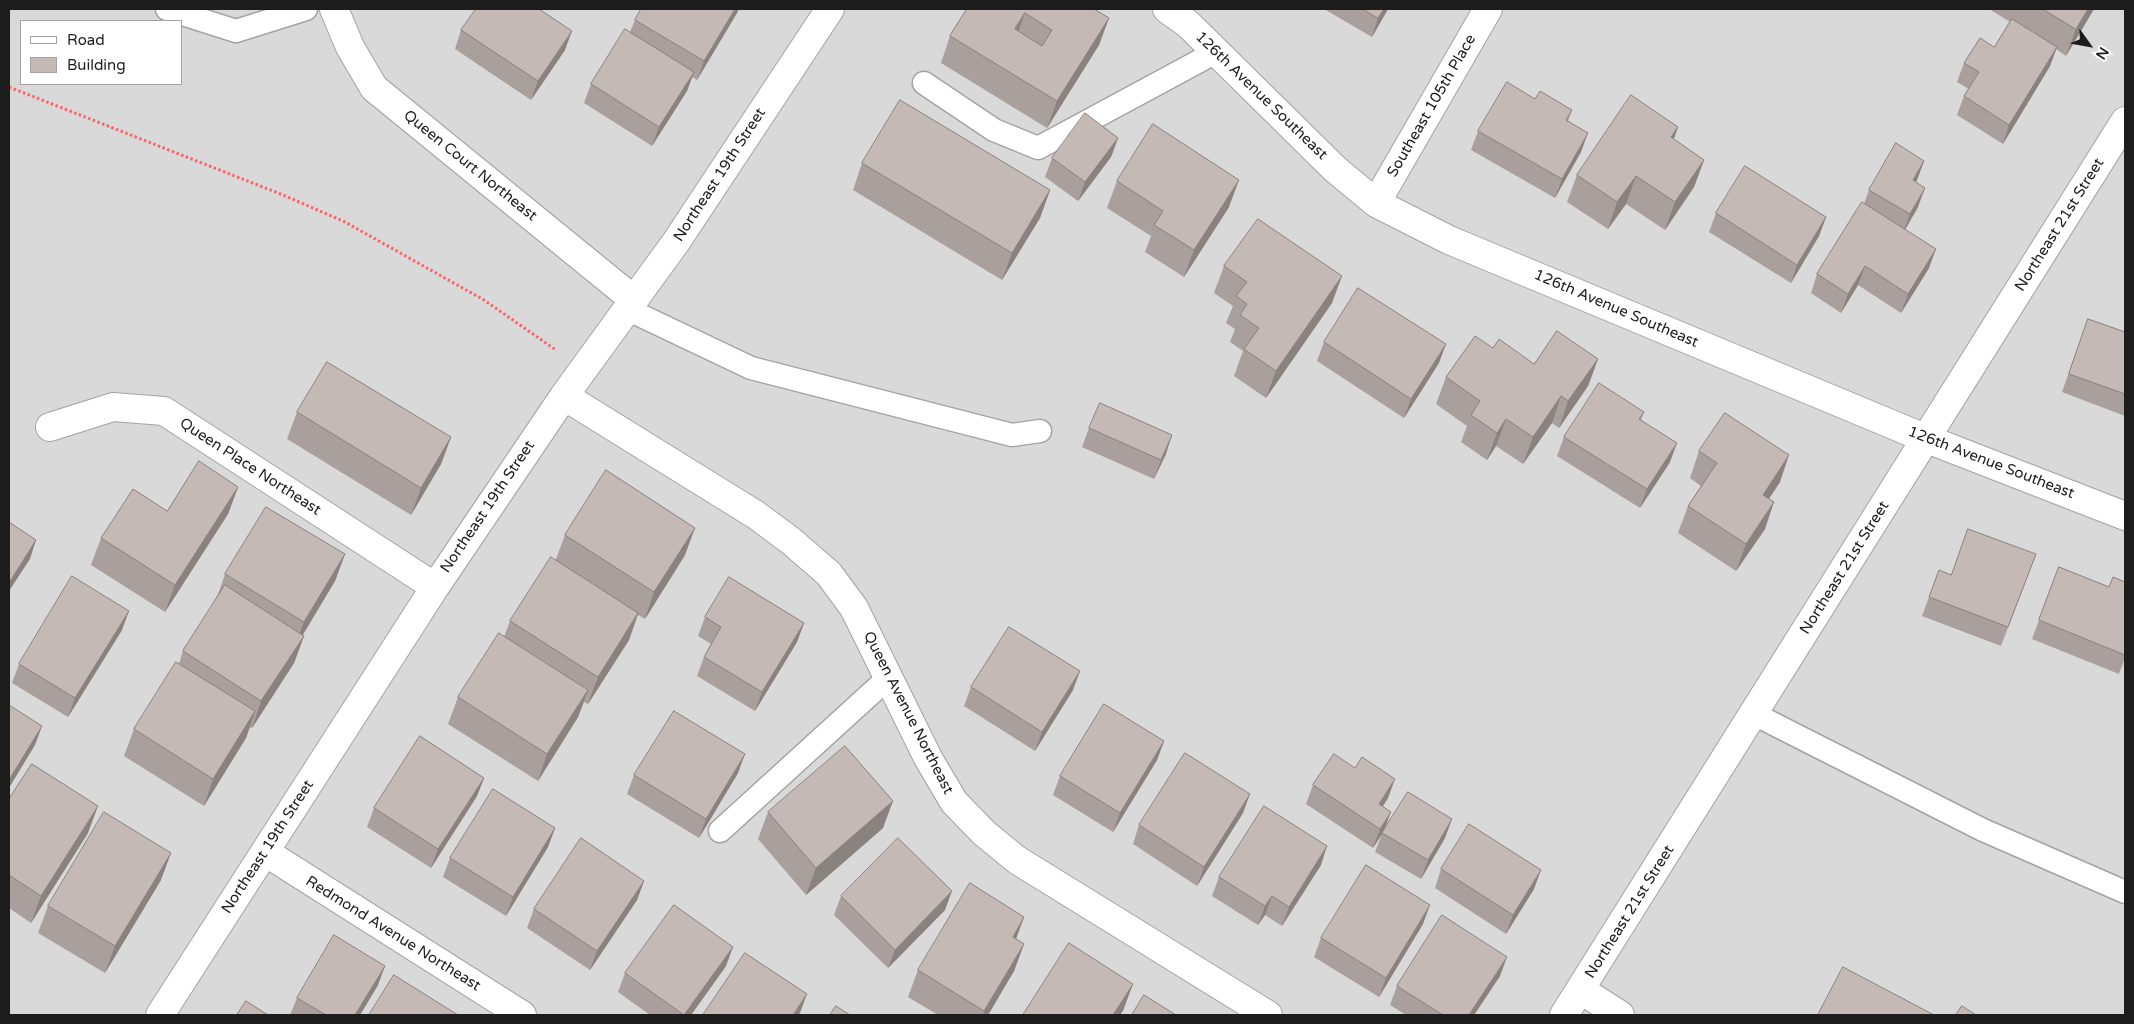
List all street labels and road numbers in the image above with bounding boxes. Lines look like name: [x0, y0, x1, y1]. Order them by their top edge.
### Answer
street label: 126th Avenue Southeast: [1191, 28, 1331, 164]
street label: Southeast 105th Place: [1384, 32, 1480, 180]
street label: Northeast 19th Street: [670, 105, 770, 245]
street label: Queen Court Northeast: [400, 107, 540, 225]
street label: Northeast 21st Street: [2012, 155, 2108, 295]
street label: 126th Avenue Southeast: [1531, 266, 1701, 352]
street label: Queen Place Northeast: [176, 415, 324, 519]
street label: 126th Avenue Southeast: [1905, 423, 2077, 503]
street label: Northeast 19th Street: [437, 437, 539, 577]
street label: Northeast 21st Street: [1797, 498, 1893, 638]
street label: Queen Avenue Northeast: [859, 629, 957, 797]
street label: Northeast 19th Street: [218, 777, 318, 917]
street label: Northeast 21st Street: [1582, 842, 1678, 982]
street label: Redmond Avenue Northeast: [302, 873, 484, 995]

